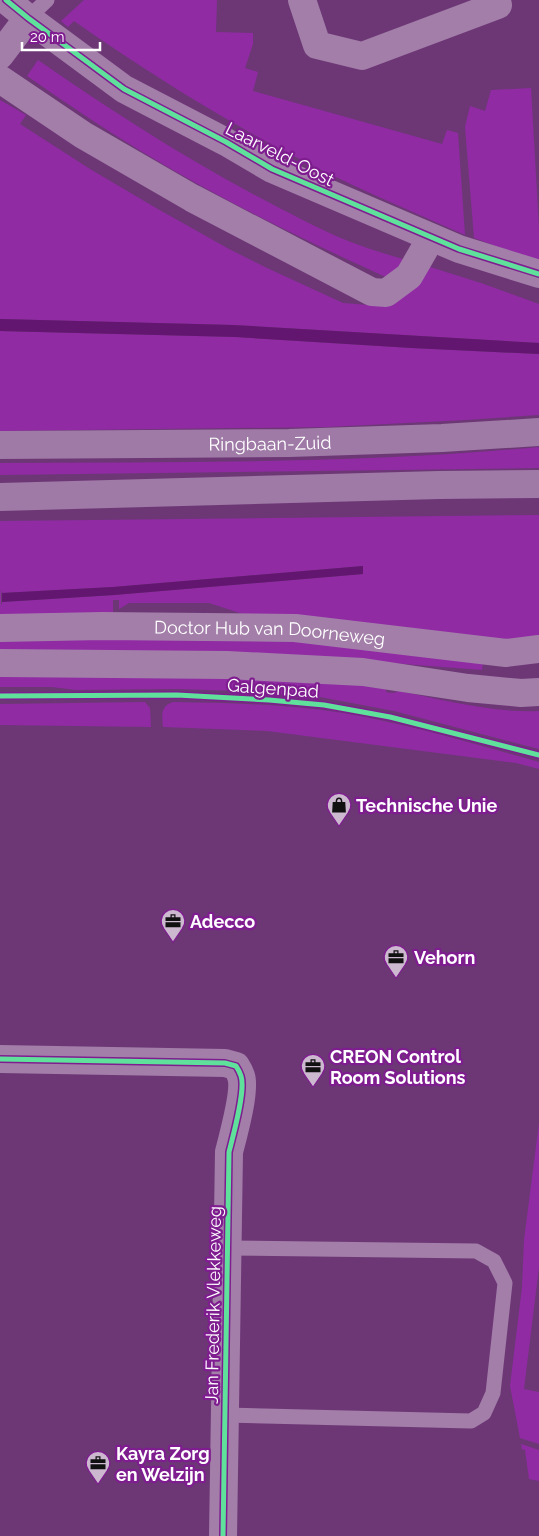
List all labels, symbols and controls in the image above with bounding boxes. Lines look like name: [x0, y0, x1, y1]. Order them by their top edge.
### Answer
scale bar: [22, 20, 100, 52]
text: 20 m: [30, 28, 65, 46]
street label: Laarveld-Oost: [222, 118, 338, 190]
street label: Ringbaan-Zuid: [208, 431, 332, 454]
street label: Doctor Hub van Doorneweg: [154, 616, 386, 649]
street label: Galgenpad: [226, 674, 320, 702]
shop icon: Technische Unie: [326, 792, 352, 826]
place label: Technische Unie: [356, 795, 497, 816]
office icon: Adecco: [160, 908, 186, 942]
place label: Adecco: [190, 911, 255, 932]
office icon: Vehorn: [383, 944, 409, 978]
place label: Vehorn: [414, 947, 475, 968]
place label: CREON Control Room Solutions: [330, 1046, 466, 1088]
office icon: CREON Control Room Solutions: [300, 1053, 326, 1087]
street label: Jan Frederik Vlekkeweg: [201, 1206, 225, 1404]
place label: Kayra Zorg en Welzijn: [116, 1443, 210, 1485]
office icon: Kayra Zorg en Welzijn: [85, 1450, 111, 1484]

